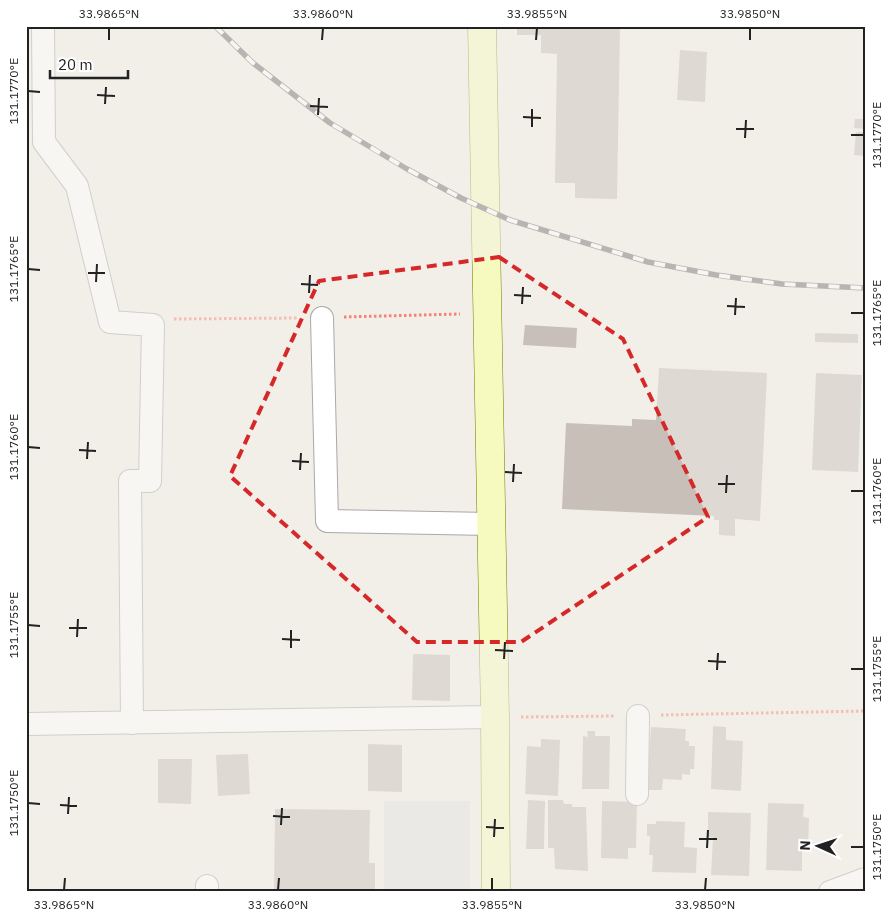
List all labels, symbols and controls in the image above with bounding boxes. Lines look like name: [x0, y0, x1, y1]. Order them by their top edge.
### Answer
text: 33.9865°N: [79, 6, 139, 21]
text: 33.9860°N: [293, 6, 353, 21]
text: 33.9855°N: [507, 6, 567, 21]
text: 33.9850°N: [720, 6, 780, 21]
scale bar: [50, 48, 128, 80]
text: 20 m: [58, 55, 93, 74]
text: 131.1770°E: [6, 58, 21, 124]
text: 131.1770°E: [869, 102, 884, 168]
text: 131.1765°E: [6, 236, 21, 302]
text: 131.1765°E: [869, 280, 884, 346]
text: 131.1760°E: [6, 414, 21, 480]
text: 131.1760°E: [869, 458, 884, 524]
text: 131.1755°E: [6, 592, 21, 658]
text: 131.1755°E: [869, 636, 884, 702]
text: 131.1750°E: [6, 770, 21, 836]
text: 131.1750°E: [869, 814, 884, 880]
north arrow: [794, 820, 844, 870]
text: N: [796, 840, 814, 851]
text: 33.9865°N: [34, 897, 94, 912]
text: 33.9860°N: [248, 897, 308, 912]
text: 33.9855°N: [462, 897, 522, 912]
text: 33.9850°N: [675, 897, 735, 912]

